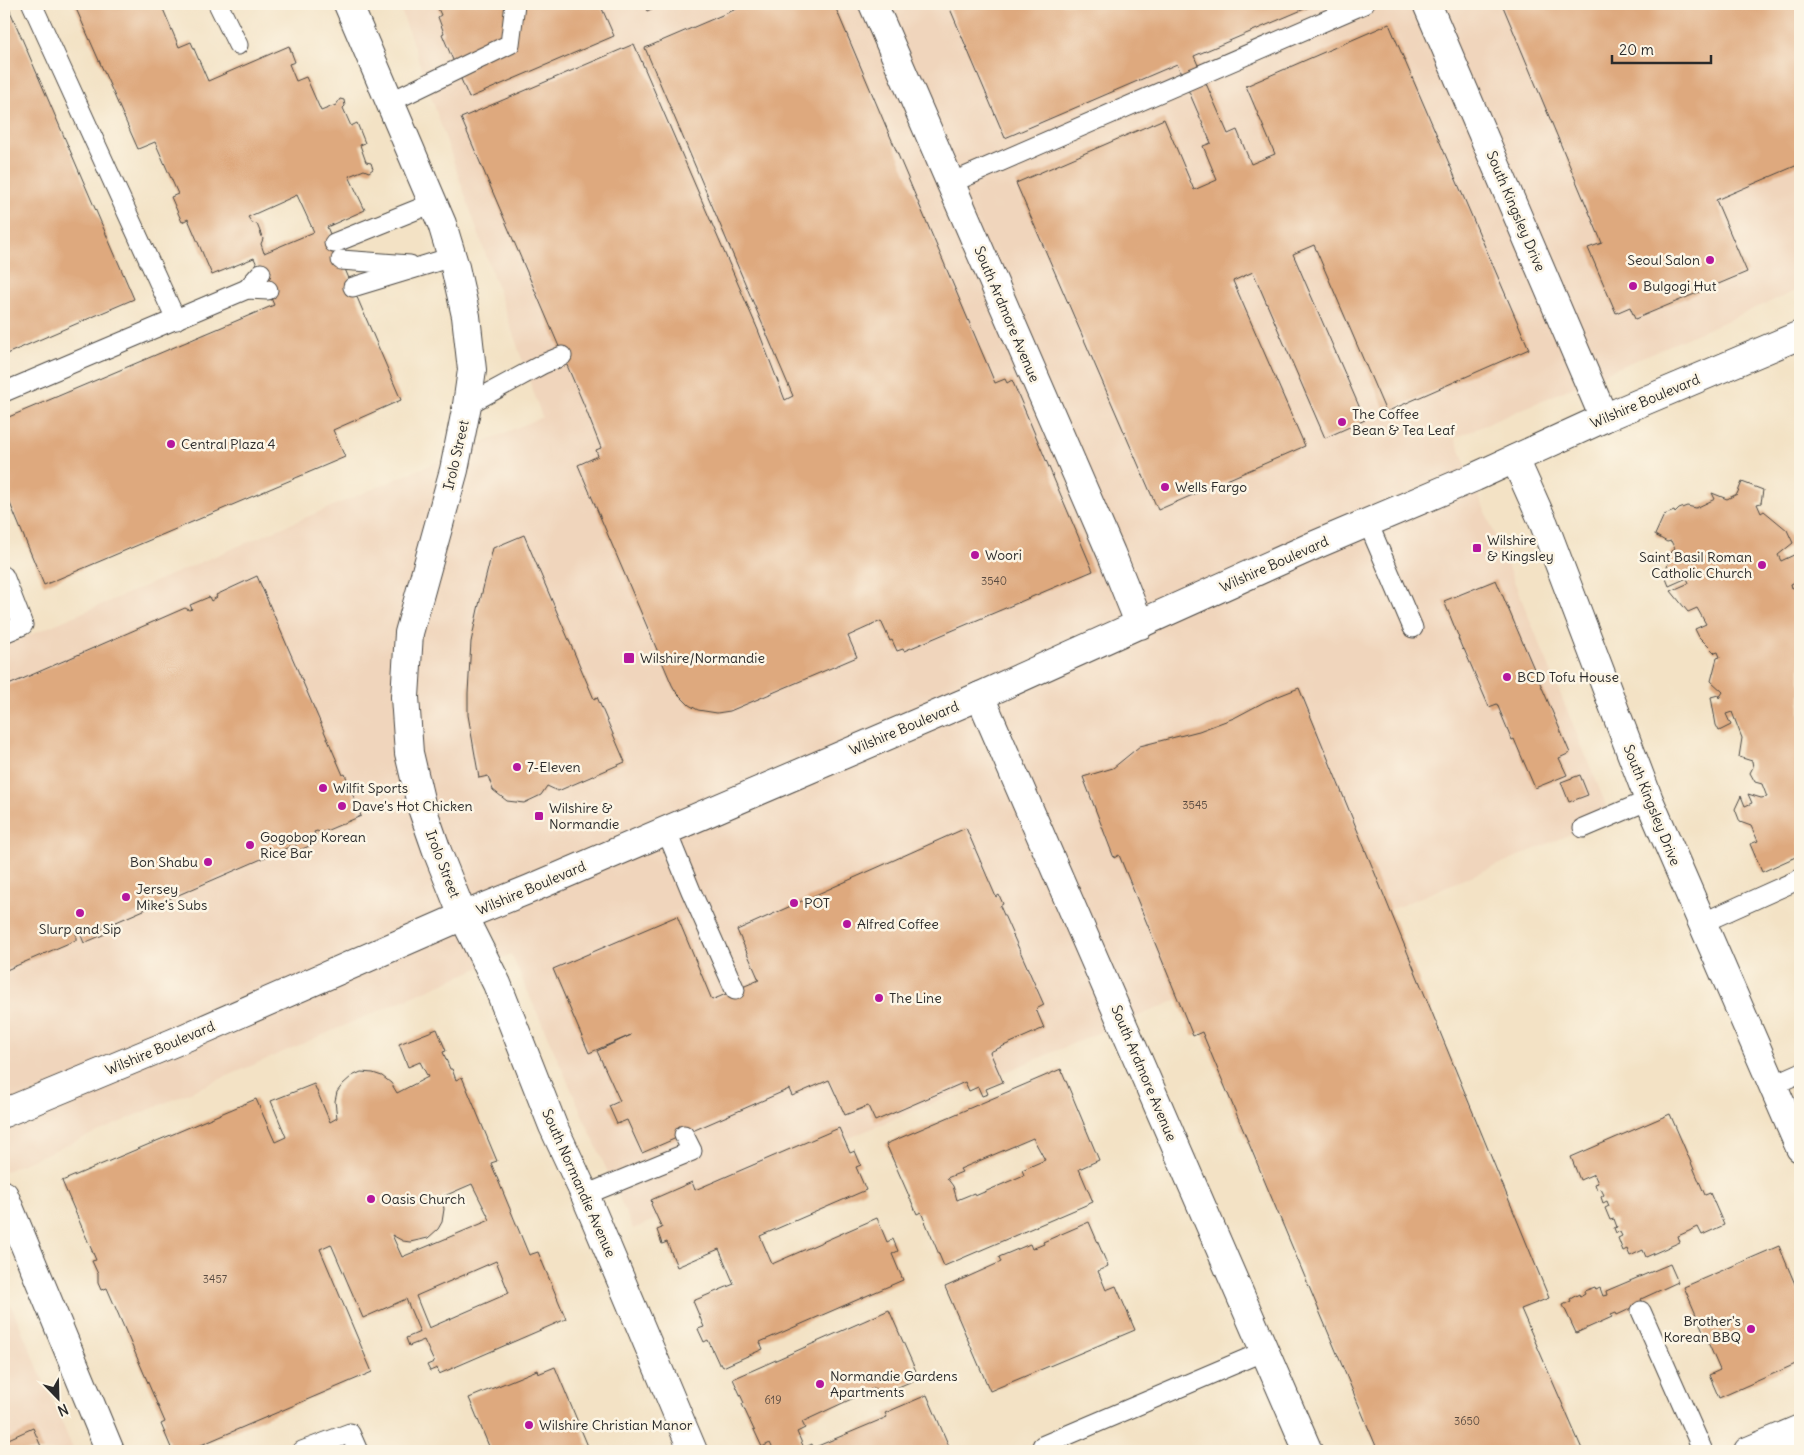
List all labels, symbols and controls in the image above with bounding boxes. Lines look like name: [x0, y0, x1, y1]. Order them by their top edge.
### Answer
scale bar: [1612, 32, 1710, 64]
text: 20 m: [1619, 40, 1654, 59]
street label: South Kingsley Drive: [1482, 148, 1550, 274]
street label: South Ardmore Avenue: [970, 243, 1044, 385]
place label: Seoul Salon: [1627, 251, 1700, 269]
marker: Seoul Salon: [1704, 254, 1716, 266]
place label: Bulgogi Hut: [1643, 277, 1717, 295]
marker: Bulgogi Hut: [1627, 280, 1639, 292]
street label: Wilshire Boulevard: [1588, 370, 1702, 432]
place label: The Coffee Bean & Tea Leaf: [1352, 405, 1455, 439]
marker: The Coffee Bean & Tea Leaf: [1336, 416, 1348, 428]
street label: Irolo Street: [439, 418, 473, 492]
place label: Central Plaza 4: [181, 435, 276, 453]
marker: Central Plaza 4: [165, 438, 177, 450]
place label: Wells Fargo: [1175, 478, 1247, 496]
marker: Wells Fargo: [1159, 481, 1171, 493]
place label: Wilshire & Kingsley: [1487, 531, 1554, 565]
street label: Wilshire Boulevard: [1217, 532, 1331, 596]
marker: Wilshire & Kingsley: [1471, 542, 1483, 554]
place label: Woori: [985, 546, 1022, 564]
place label: Saint Basil Roman Catholic Church: [1639, 548, 1752, 582]
marker: Woori: [969, 549, 981, 561]
marker: Saint Basil Roman Catholic Church: [1756, 559, 1768, 571]
house number: 3540: [981, 574, 1007, 588]
place label: Wilshire/Normandie: [640, 649, 765, 667]
marker: Wilshire/Normandie: [622, 651, 636, 665]
place label: BCD Tofu House: [1517, 668, 1619, 686]
marker: BCD Tofu House: [1501, 671, 1513, 683]
street label: Wilshire Boulevard: [847, 697, 961, 759]
street label: South Kingsley Drive: [1619, 742, 1685, 868]
place label: 7-Eleven: [527, 758, 581, 776]
marker: 7-Eleven: [511, 761, 523, 773]
place label: Wilfit Sports: [333, 779, 408, 797]
marker: Wilfit Sports: [317, 782, 329, 794]
place label: Dave's Hot Chicken: [352, 797, 473, 815]
house number: 3545: [1182, 798, 1208, 812]
place label: Wilshire & Normandie: [549, 799, 619, 833]
marker: Dave's Hot Chicken: [336, 800, 348, 812]
marker: Wilshire & Normandie: [533, 810, 545, 822]
place label: Gogobop Korean Rice Bar: [260, 828, 366, 862]
street label: Irolo Street: [422, 828, 464, 901]
marker: Gogobop Korean Rice Bar: [244, 839, 256, 851]
place label: Bon Shabu: [130, 853, 198, 871]
marker: Bon Shabu: [202, 856, 214, 868]
street label: Wilshire Boulevard: [474, 857, 588, 919]
place label: Jersey Mike's Subs: [136, 880, 207, 914]
marker: Jersey Mike's Subs: [120, 891, 132, 903]
place label: POT: [804, 894, 830, 912]
marker: POT: [788, 897, 800, 909]
marker: Slurp and Sip: [74, 907, 86, 919]
place label: Alfred Coffee: [857, 915, 939, 933]
marker: Alfred Coffee: [841, 918, 853, 930]
place label: Slurp and Sip: [39, 920, 121, 938]
place label: The Line: [889, 989, 942, 1007]
marker: The Line: [873, 992, 885, 1004]
street label: South Ardmore Avenue: [1107, 1002, 1181, 1144]
street label: Wilshire Boulevard: [103, 1017, 217, 1079]
street label: South Normandie Avenue: [538, 1106, 620, 1260]
place label: Oasis Church: [381, 1190, 465, 1208]
marker: Oasis Church: [365, 1193, 377, 1205]
house number: 3457: [203, 1272, 228, 1286]
place label: Brother's Korean BBQ: [1663, 1312, 1741, 1346]
marker: Brother's Korean BBQ: [1745, 1323, 1757, 1335]
place label: Normandie Gardens Apartments: [830, 1367, 958, 1401]
north arrow: [32, 1372, 82, 1422]
marker: Normandie Gardens Apartments: [814, 1378, 826, 1390]
house number: 619: [764, 1393, 782, 1407]
text: N: [55, 1400, 71, 1420]
house number: 3650: [1454, 1414, 1480, 1428]
place label: Wilshire Christian Manor: [539, 1416, 693, 1434]
marker: Wilshire Christian Manor: [523, 1419, 535, 1431]

